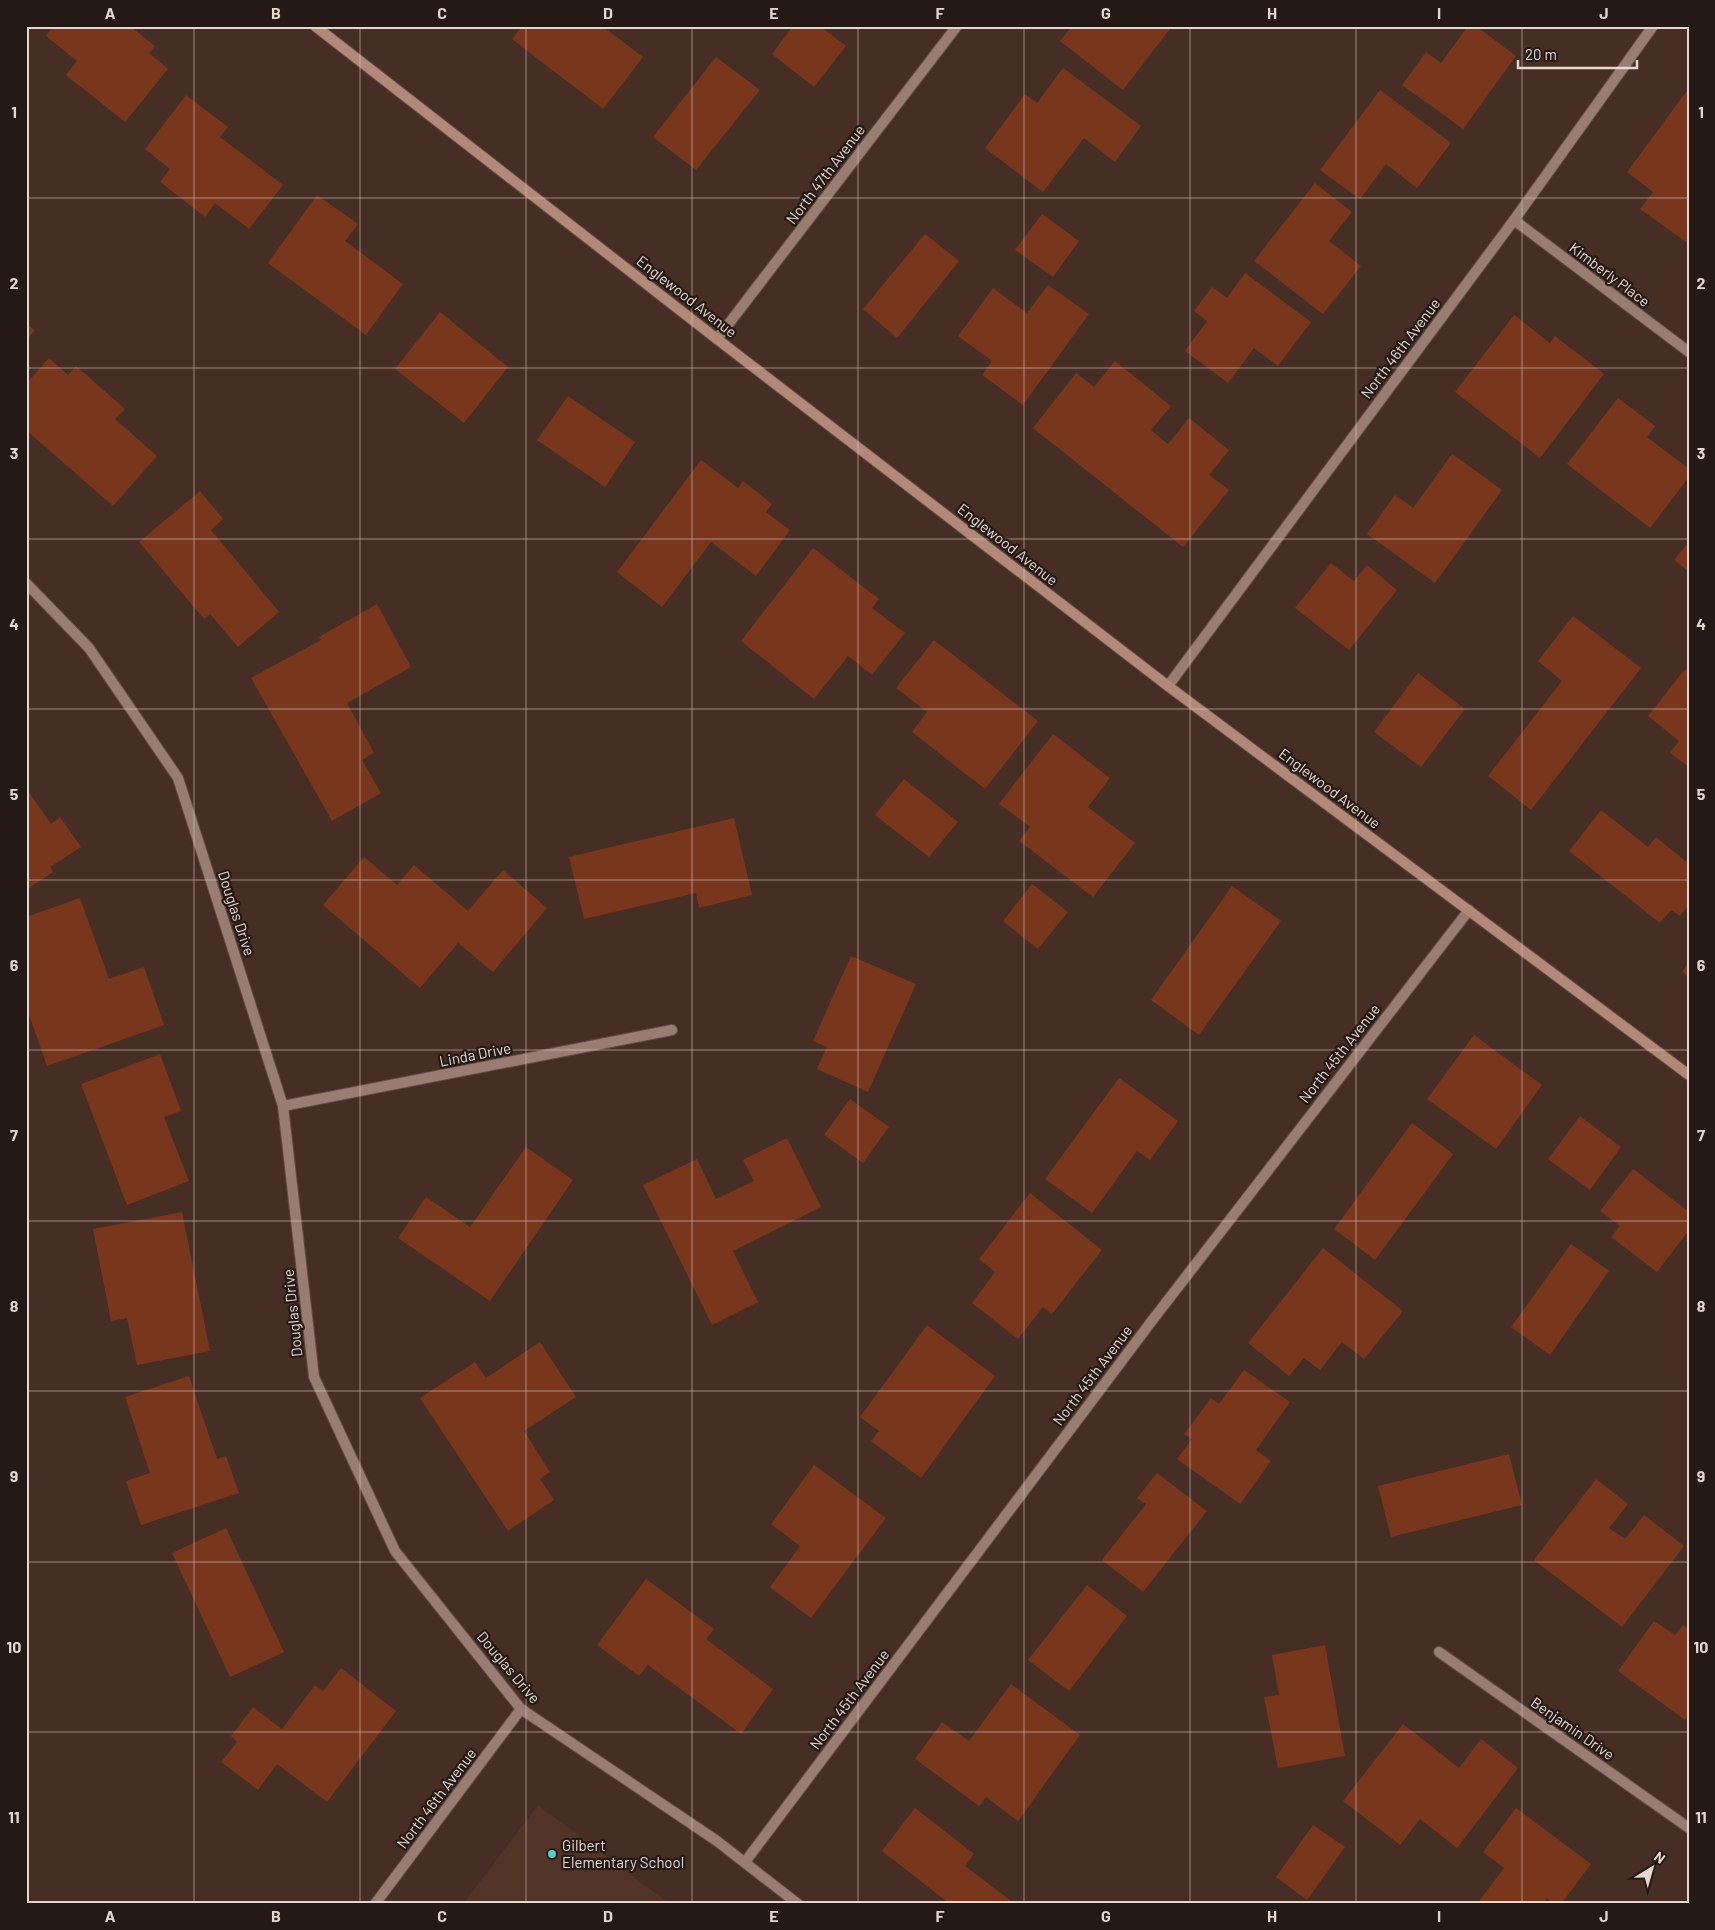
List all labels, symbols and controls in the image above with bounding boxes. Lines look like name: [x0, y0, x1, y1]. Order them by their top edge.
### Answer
text: A: [105, 3, 116, 22]
text: B: [271, 3, 281, 22]
text: C: [437, 3, 447, 22]
text: D: [603, 3, 613, 22]
text: E: [769, 3, 779, 22]
text: F: [936, 3, 945, 22]
text: G: [1101, 3, 1111, 22]
text: H: [1267, 3, 1277, 22]
text: I: [1437, 3, 1441, 22]
text: J: [1599, 3, 1609, 22]
scale bar: [1518, 38, 1636, 70]
text: 20 m: [1525, 45, 1557, 63]
text: 1: [11, 102, 17, 121]
text: 1: [1698, 102, 1704, 121]
street label: North 47th Avenue: [782, 121, 868, 227]
street label: Kimberly Place: [1566, 238, 1654, 310]
street label: Englewood Avenue: [633, 251, 741, 341]
text: 2: [10, 273, 19, 292]
text: 2: [1697, 273, 1706, 292]
street label: North 46th Avenue: [1356, 294, 1444, 402]
text: 3: [10, 443, 18, 462]
text: 3: [1697, 443, 1705, 462]
street label: Englewood Avenue: [954, 499, 1062, 589]
text: 4: [9, 614, 19, 633]
text: 4: [1696, 614, 1706, 633]
street label: Englewood Avenue: [1276, 744, 1384, 832]
text: 5: [10, 784, 19, 803]
text: 5: [1697, 784, 1706, 803]
street label: Douglas Drive: [215, 868, 259, 958]
text: 6: [10, 955, 19, 974]
text: 6: [1697, 955, 1706, 974]
street label: North 45th Avenue: [1295, 1000, 1383, 1106]
street label: Linda Drive: [438, 1038, 512, 1070]
text: 7: [10, 1125, 18, 1144]
text: 7: [1697, 1125, 1705, 1144]
street label: Douglas Drive: [278, 1268, 306, 1358]
text: 8: [10, 1296, 19, 1315]
text: 8: [1697, 1296, 1706, 1315]
street label: North 45th Avenue: [1048, 1321, 1136, 1429]
text: 9: [10, 1466, 18, 1485]
text: 9: [1697, 1466, 1705, 1485]
street label: Douglas Drive: [474, 1627, 544, 1707]
text: 10: [7, 1637, 21, 1656]
text: 10: [1694, 1637, 1708, 1656]
street label: North 45th Avenue: [805, 1645, 893, 1753]
street label: Benjamin Drive: [1528, 1693, 1618, 1763]
street label: North 46th Avenue: [392, 1744, 480, 1852]
text: 11: [8, 1807, 20, 1826]
text: 11: [1695, 1807, 1707, 1826]
place label: Gilbert Elementary School: [562, 1836, 684, 1871]
north arrow: [1628, 1842, 1678, 1892]
marker: Gilbert Elementary School: [546, 1848, 558, 1860]
text: N: [1651, 1848, 1669, 1867]
text: A: [105, 1906, 116, 1925]
text: B: [271, 1906, 281, 1925]
text: C: [437, 1906, 447, 1925]
text: D: [603, 1906, 613, 1925]
text: E: [769, 1906, 779, 1925]
text: F: [936, 1906, 945, 1925]
text: G: [1101, 1906, 1111, 1925]
text: H: [1267, 1906, 1277, 1925]
text: I: [1437, 1906, 1441, 1925]
text: J: [1599, 1906, 1609, 1925]

